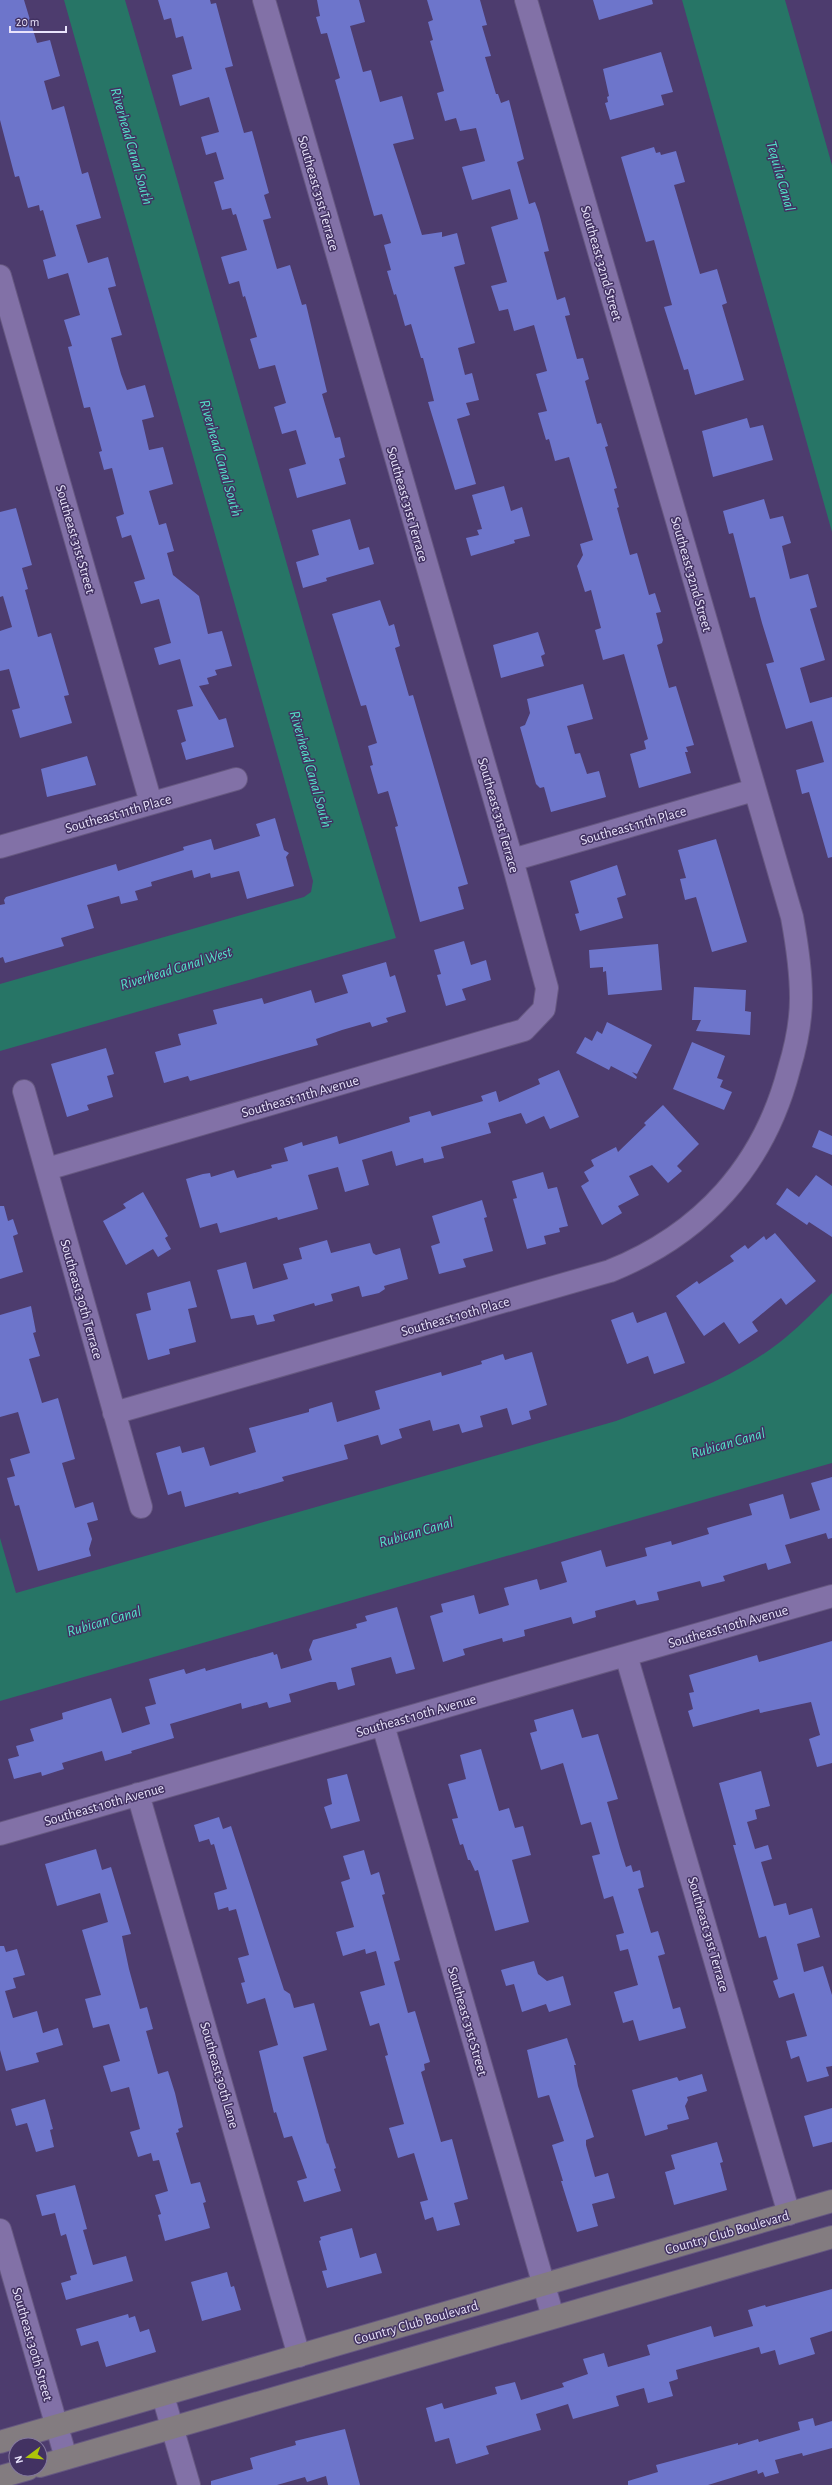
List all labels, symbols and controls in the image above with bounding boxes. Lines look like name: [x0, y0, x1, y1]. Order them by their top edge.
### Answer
scale bar: [10, 8, 66, 34]
text: 20 m: [16, 16, 39, 28]
water label: Riverhead Canal South: [108, 86, 155, 206]
street label: Southeast 31st Terrace: [295, 134, 341, 252]
water label: Tequila Canal: [763, 139, 798, 213]
street label: Southeast 32nd Street: [578, 204, 624, 323]
water label: Riverhead Canal South: [197, 398, 244, 518]
street label: Southeast 31st Terrace: [384, 445, 430, 563]
street label: Southeast 31st Street: [53, 483, 97, 596]
street label: Southeast 32nd Street: [668, 515, 714, 634]
water label: Riverhead Canal South: [287, 709, 334, 829]
street label: Southeast 31st Terrace: [475, 756, 521, 874]
street label: Southeast 11th Place: [64, 792, 173, 836]
street label: Southeast 11th Place: [579, 804, 688, 848]
water label: Riverhead Canal West: [118, 944, 234, 993]
street label: Southeast 11th Avenue: [240, 1073, 361, 1120]
street label: Southeast 30th Terrace: [57, 1238, 105, 1361]
street label: Southeast 10th Place: [399, 1295, 511, 1339]
water label: Rubican Canal: [689, 1426, 767, 1461]
water label: Rubican Canal: [377, 1515, 455, 1550]
street label: Southeast 10th Avenue: [667, 1603, 790, 1651]
water label: Rubican Canal: [65, 1604, 143, 1639]
street label: Southeast 10th Avenue: [355, 1692, 478, 1740]
street label: Southeast 10th Avenue: [43, 1781, 166, 1829]
street label: Southeast 31st Terrace: [685, 1875, 731, 1993]
street label: Southeast 31st Street: [445, 1965, 489, 2078]
street label: Southeast 30th Lane: [197, 2020, 241, 2130]
street label: Country Club Boulevard: [664, 2209, 791, 2257]
street label: Southeast 30th Street: [9, 2286, 55, 2403]
street label: Country Club Boulevard: [353, 2299, 480, 2347]
north arrow: [8, 2437, 48, 2477]
text: N: [13, 2454, 25, 2465]

